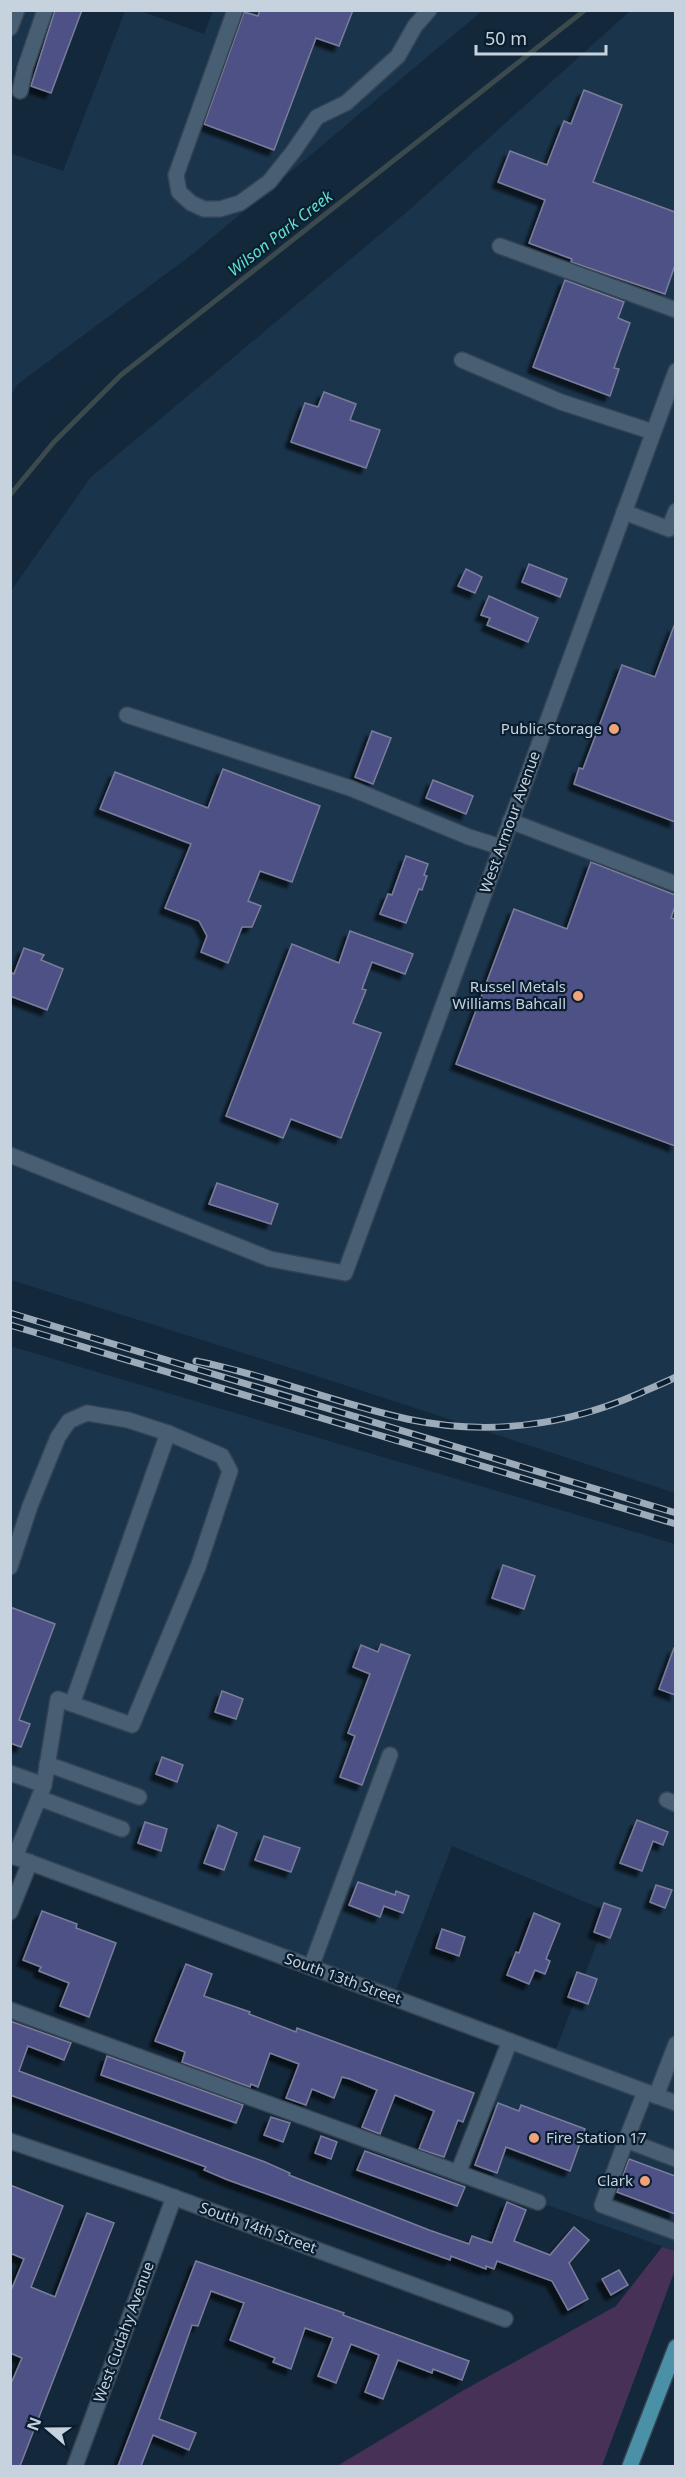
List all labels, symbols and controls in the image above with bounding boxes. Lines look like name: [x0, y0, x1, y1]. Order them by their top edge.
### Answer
scale bar: [476, 18, 606, 56]
text: 50 m: [485, 26, 527, 50]
water label: Wilson Park Creek: [223, 185, 338, 281]
place label: Public Storage: [501, 718, 602, 738]
marker: Public Storage: [607, 722, 621, 736]
street label: West Armour Avenue: [474, 748, 544, 895]
place label: Russel Metals Williams Bahcall: [452, 976, 566, 1013]
marker: Russel Metals Williams Bahcall: [571, 989, 585, 1003]
street label: South 13th Street: [282, 1948, 405, 2009]
place label: Fire Station 17: [546, 2127, 647, 2147]
marker: Fire Station 17: [527, 2131, 541, 2145]
place label: Clark: [597, 2170, 633, 2190]
marker: Clark: [638, 2174, 652, 2188]
street label: South 14th Street: [197, 2197, 320, 2258]
street label: West Cudahy Avenue: [88, 2258, 158, 2405]
north arrow: [18, 2399, 78, 2459]
text: N: [21, 2414, 46, 2434]

